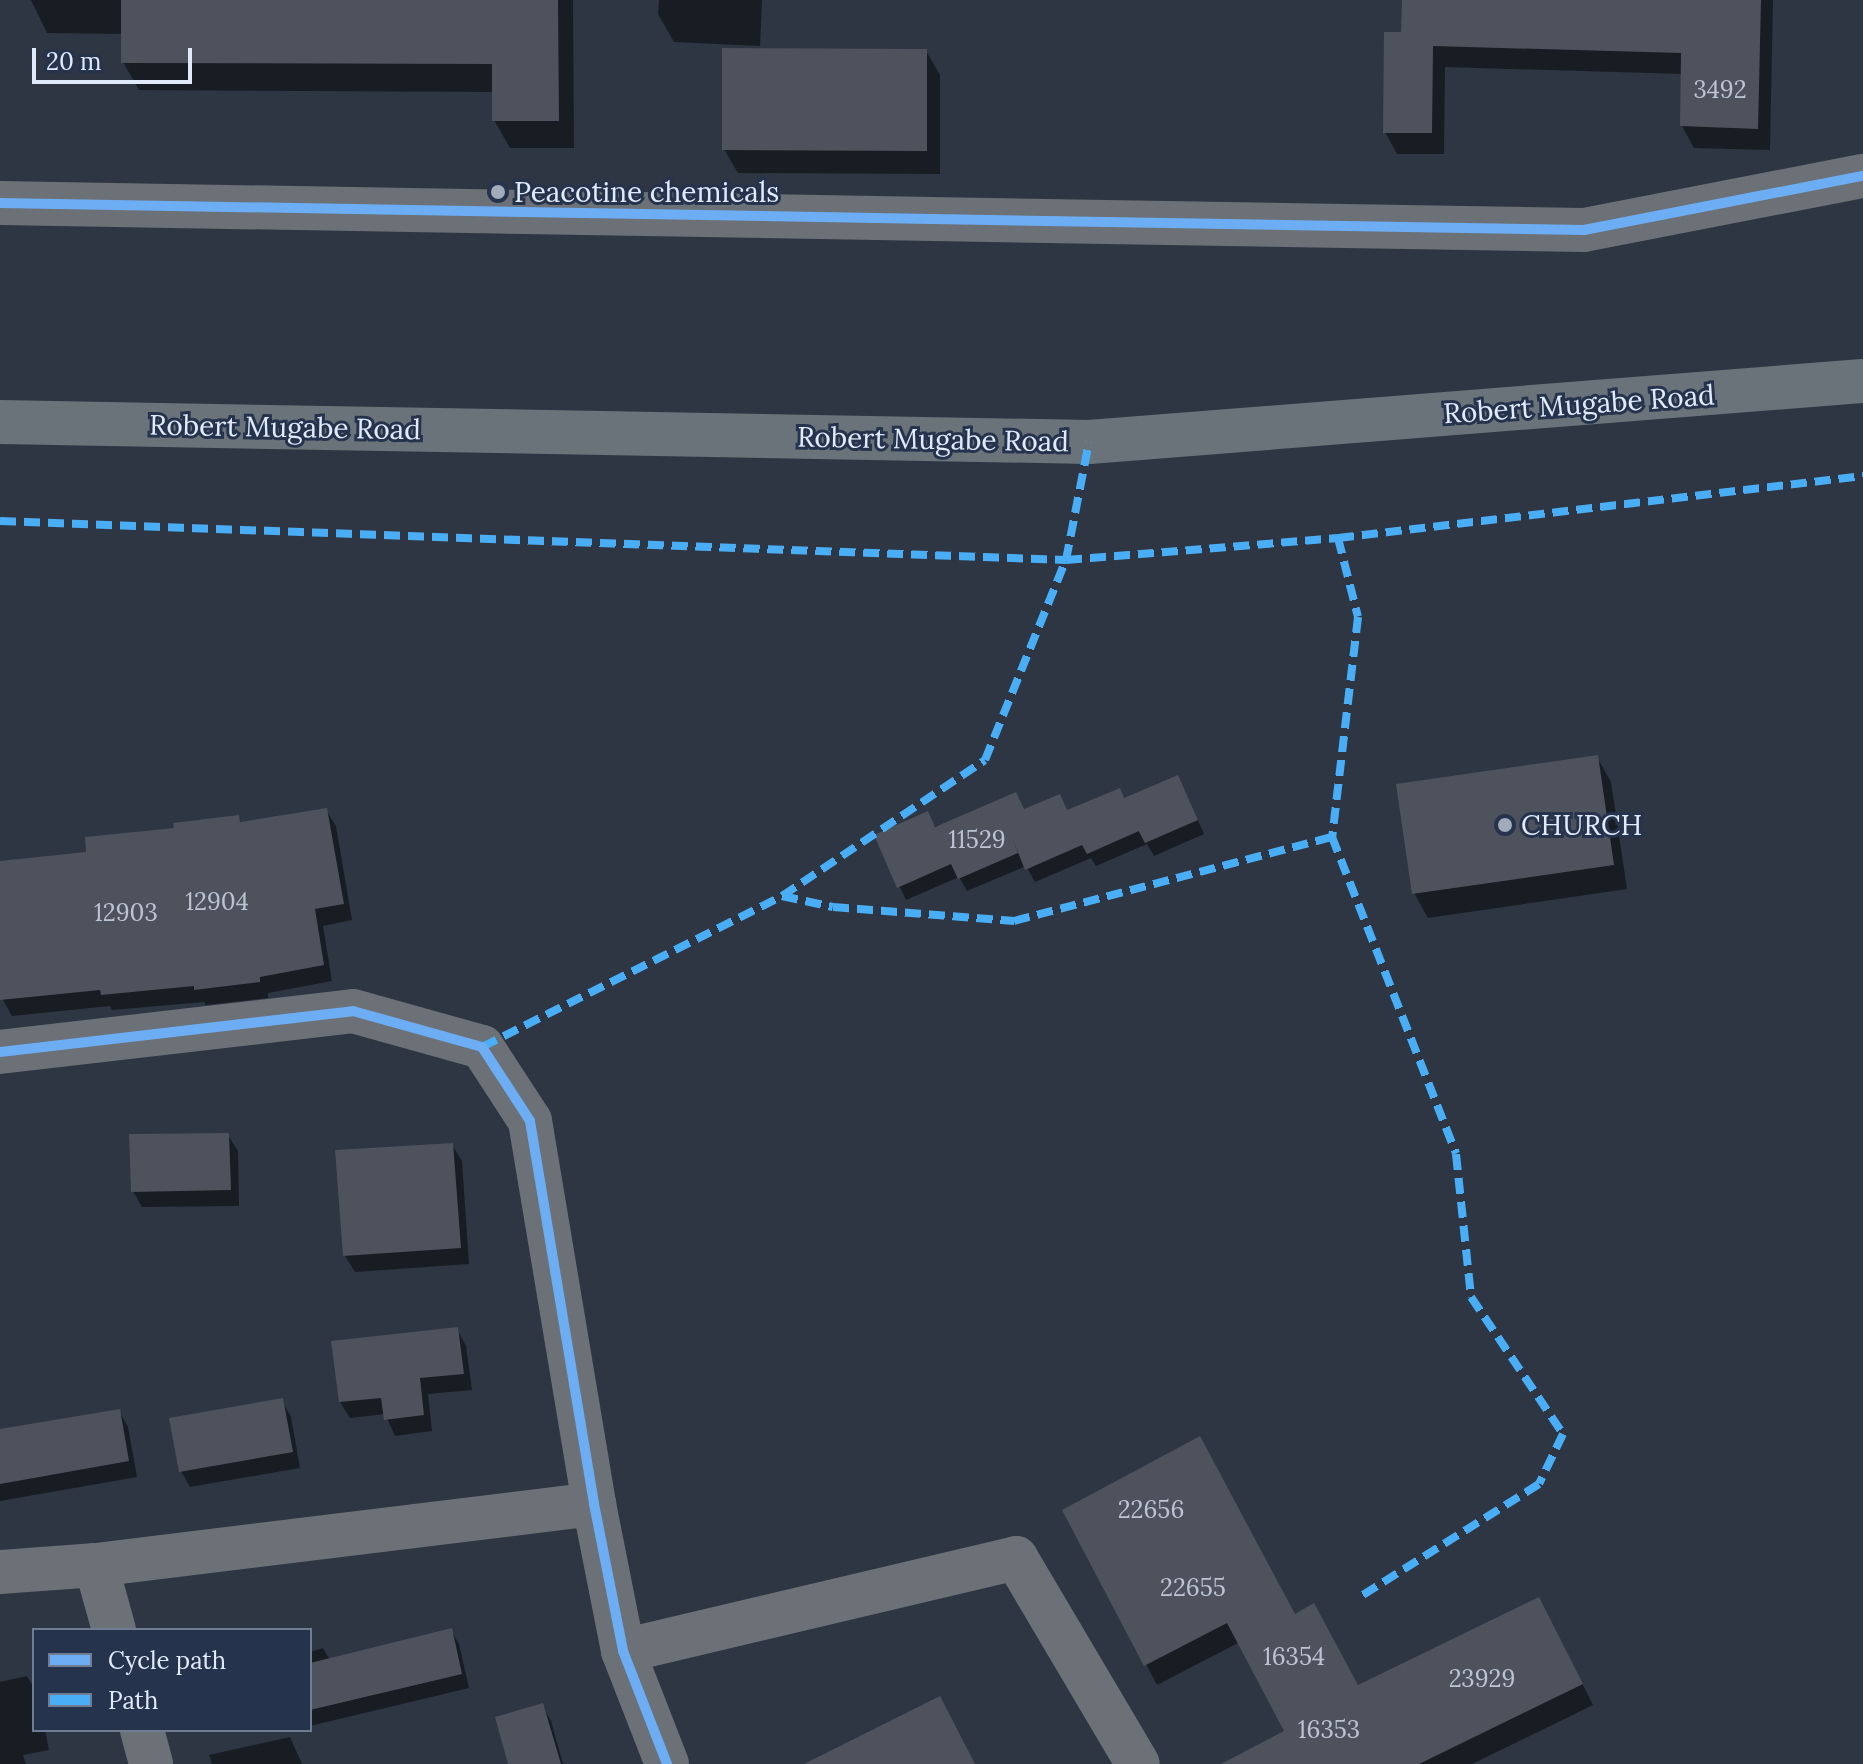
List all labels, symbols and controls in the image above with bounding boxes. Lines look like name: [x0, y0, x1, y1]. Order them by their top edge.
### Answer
scale bar: [36, 32, 196, 82]
text: 20 m: [46, 46, 102, 77]
house number: 3492: [1693, 76, 1747, 104]
place label: Peacotine chemicals: [514, 175, 779, 209]
marker: Peacotine chemicals: [489, 183, 507, 201]
street label: Robert Mugabe Road: [1442, 378, 1716, 430]
street label: Robert Mugabe Road: [149, 408, 421, 446]
street label: Robert Mugabe Road: [797, 420, 1069, 458]
place label: CHURCH: [1521, 808, 1642, 842]
marker: CHURCH: [1496, 816, 1514, 834]
house number: 11529: [948, 826, 1006, 854]
house number: 12904: [185, 888, 249, 916]
house number: 12903: [94, 899, 158, 927]
house number: 22656: [1118, 1496, 1184, 1524]
house number: 22655: [1160, 1574, 1226, 1602]
legend: [32, 1628, 312, 1732]
house number: 16354: [1263, 1643, 1325, 1671]
text: Cycle path: [108, 1645, 226, 1676]
house number: 23929: [1449, 1665, 1515, 1693]
text: Path: [108, 1685, 158, 1716]
house number: 16353: [1298, 1716, 1360, 1744]

